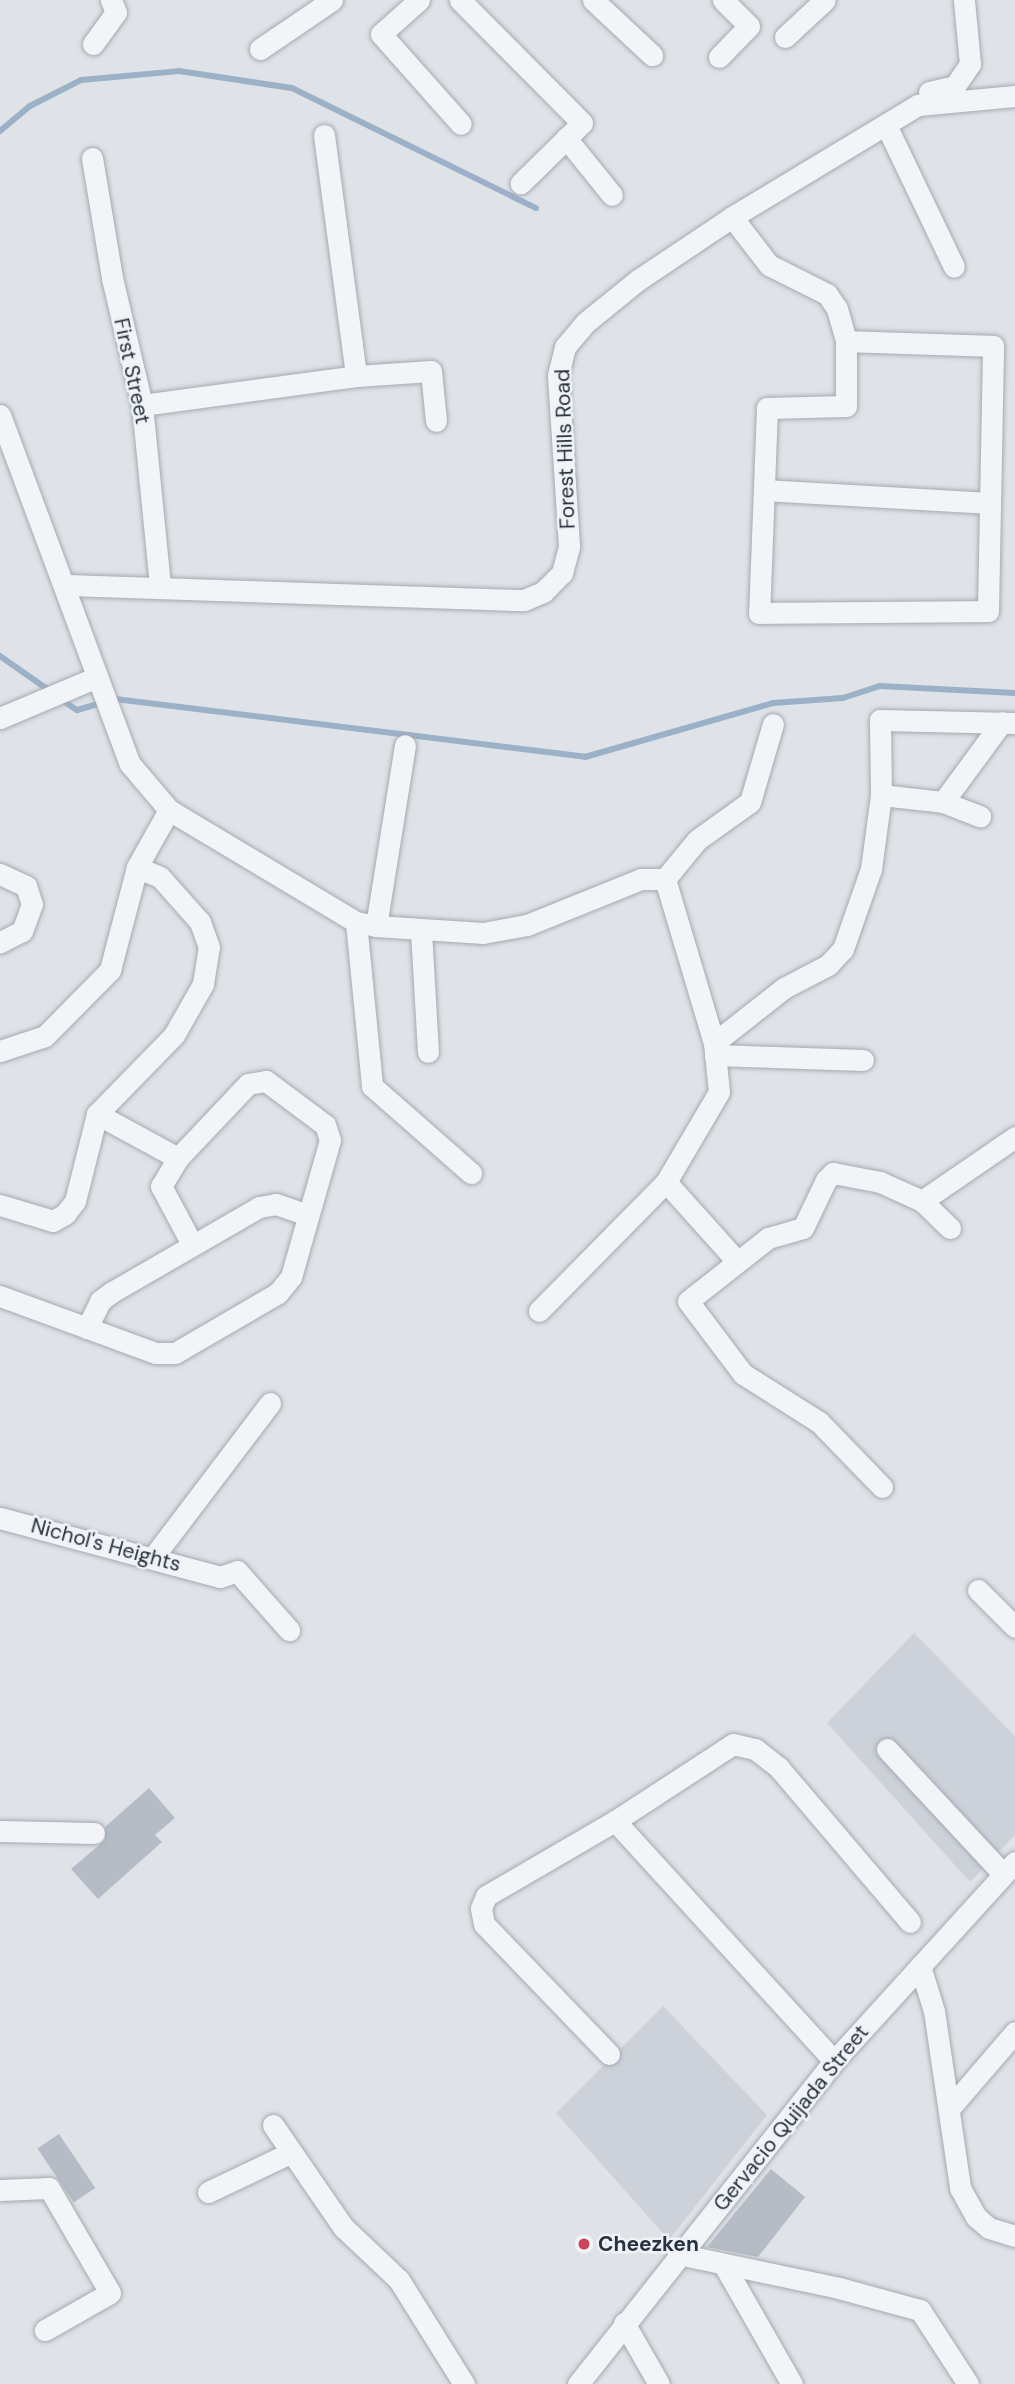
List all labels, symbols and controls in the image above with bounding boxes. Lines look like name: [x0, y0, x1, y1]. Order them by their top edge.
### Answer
street label: First Street: [109, 316, 155, 426]
street label: Forest Hills Road: [550, 369, 580, 529]
street label: Nichol's Heights: [28, 1513, 184, 1577]
street label: Gervacio Quijada Street: [708, 2020, 874, 2216]
place label: Cheezken: [598, 2231, 699, 2257]
marker: Cheezken: [576, 2236, 592, 2252]

